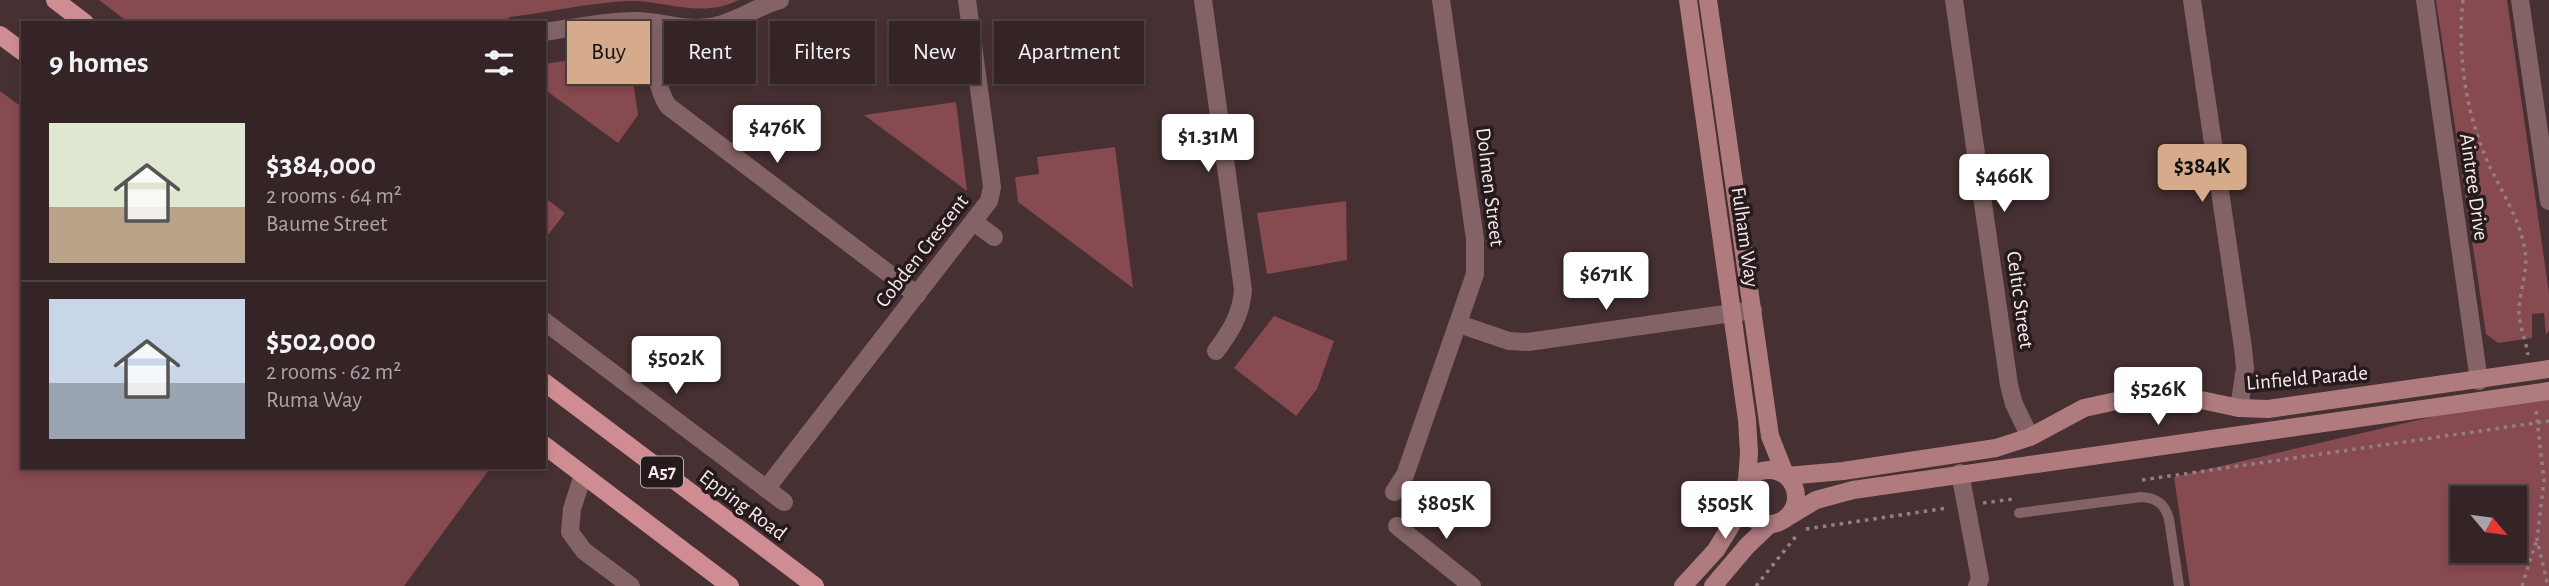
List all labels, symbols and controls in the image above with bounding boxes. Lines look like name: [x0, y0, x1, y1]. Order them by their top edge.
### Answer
chip: Buy: [567, 21, 650, 84]
chip: Rent: [664, 21, 756, 84]
chip: Filters: [770, 21, 875, 84]
chip: New: [889, 21, 980, 84]
chip: Apartment: [994, 21, 1144, 84]
icon: filters: [480, 44, 518, 82]
text: 9 homes: [49, 48, 149, 78]
pin: $476K: [728, 106, 826, 165]
pin: $1.31M: [1151, 114, 1265, 174]
text: $476K: [749, 116, 805, 139]
text: $1.31M: [1178, 125, 1238, 148]
street label: Dolmen Street: [1472, 127, 1508, 248]
street label: Aintree Drive: [2456, 132, 2492, 242]
pin: $384K: [2153, 144, 2251, 204]
text: $384,000: [266, 150, 376, 180]
icon: home: [105, 151, 189, 235]
pin: $466K: [1955, 154, 2053, 214]
text: $384K: [2174, 155, 2230, 178]
text: $466K: [1975, 165, 2033, 188]
text: 2 rooms · 64 m²: [266, 185, 402, 208]
street label: Fulham Way: [1728, 186, 1762, 288]
street label: Cobden Crescent: [872, 191, 972, 311]
text: Baume Street: [266, 213, 387, 236]
street label: Celtic Street: [2003, 250, 2037, 350]
pin: $671K: [1557, 252, 1655, 312]
text: $671K: [1579, 263, 1633, 286]
text: $502,000: [266, 326, 376, 356]
icon: home: [105, 327, 189, 411]
pin: $502K: [627, 336, 725, 396]
text: $502K: [648, 347, 704, 370]
text: 2 rooms · 62 m²: [266, 361, 401, 384]
street label: Linfield Parade: [2245, 362, 2369, 394]
pin: $526K: [2109, 368, 2207, 427]
text: $526K: [2130, 378, 2186, 401]
text: Ruma Way: [266, 389, 362, 412]
road number: A57: [641, 457, 683, 488]
street label: Epping Road: [696, 466, 790, 544]
pin: $805K: [1397, 482, 1495, 541]
pin: $505K: [1676, 482, 1774, 541]
north arrow: [2450, 486, 2527, 564]
map controls: [2450, 486, 2527, 563]
text: $805K: [1417, 492, 1475, 515]
text: $505K: [1697, 492, 1753, 515]

